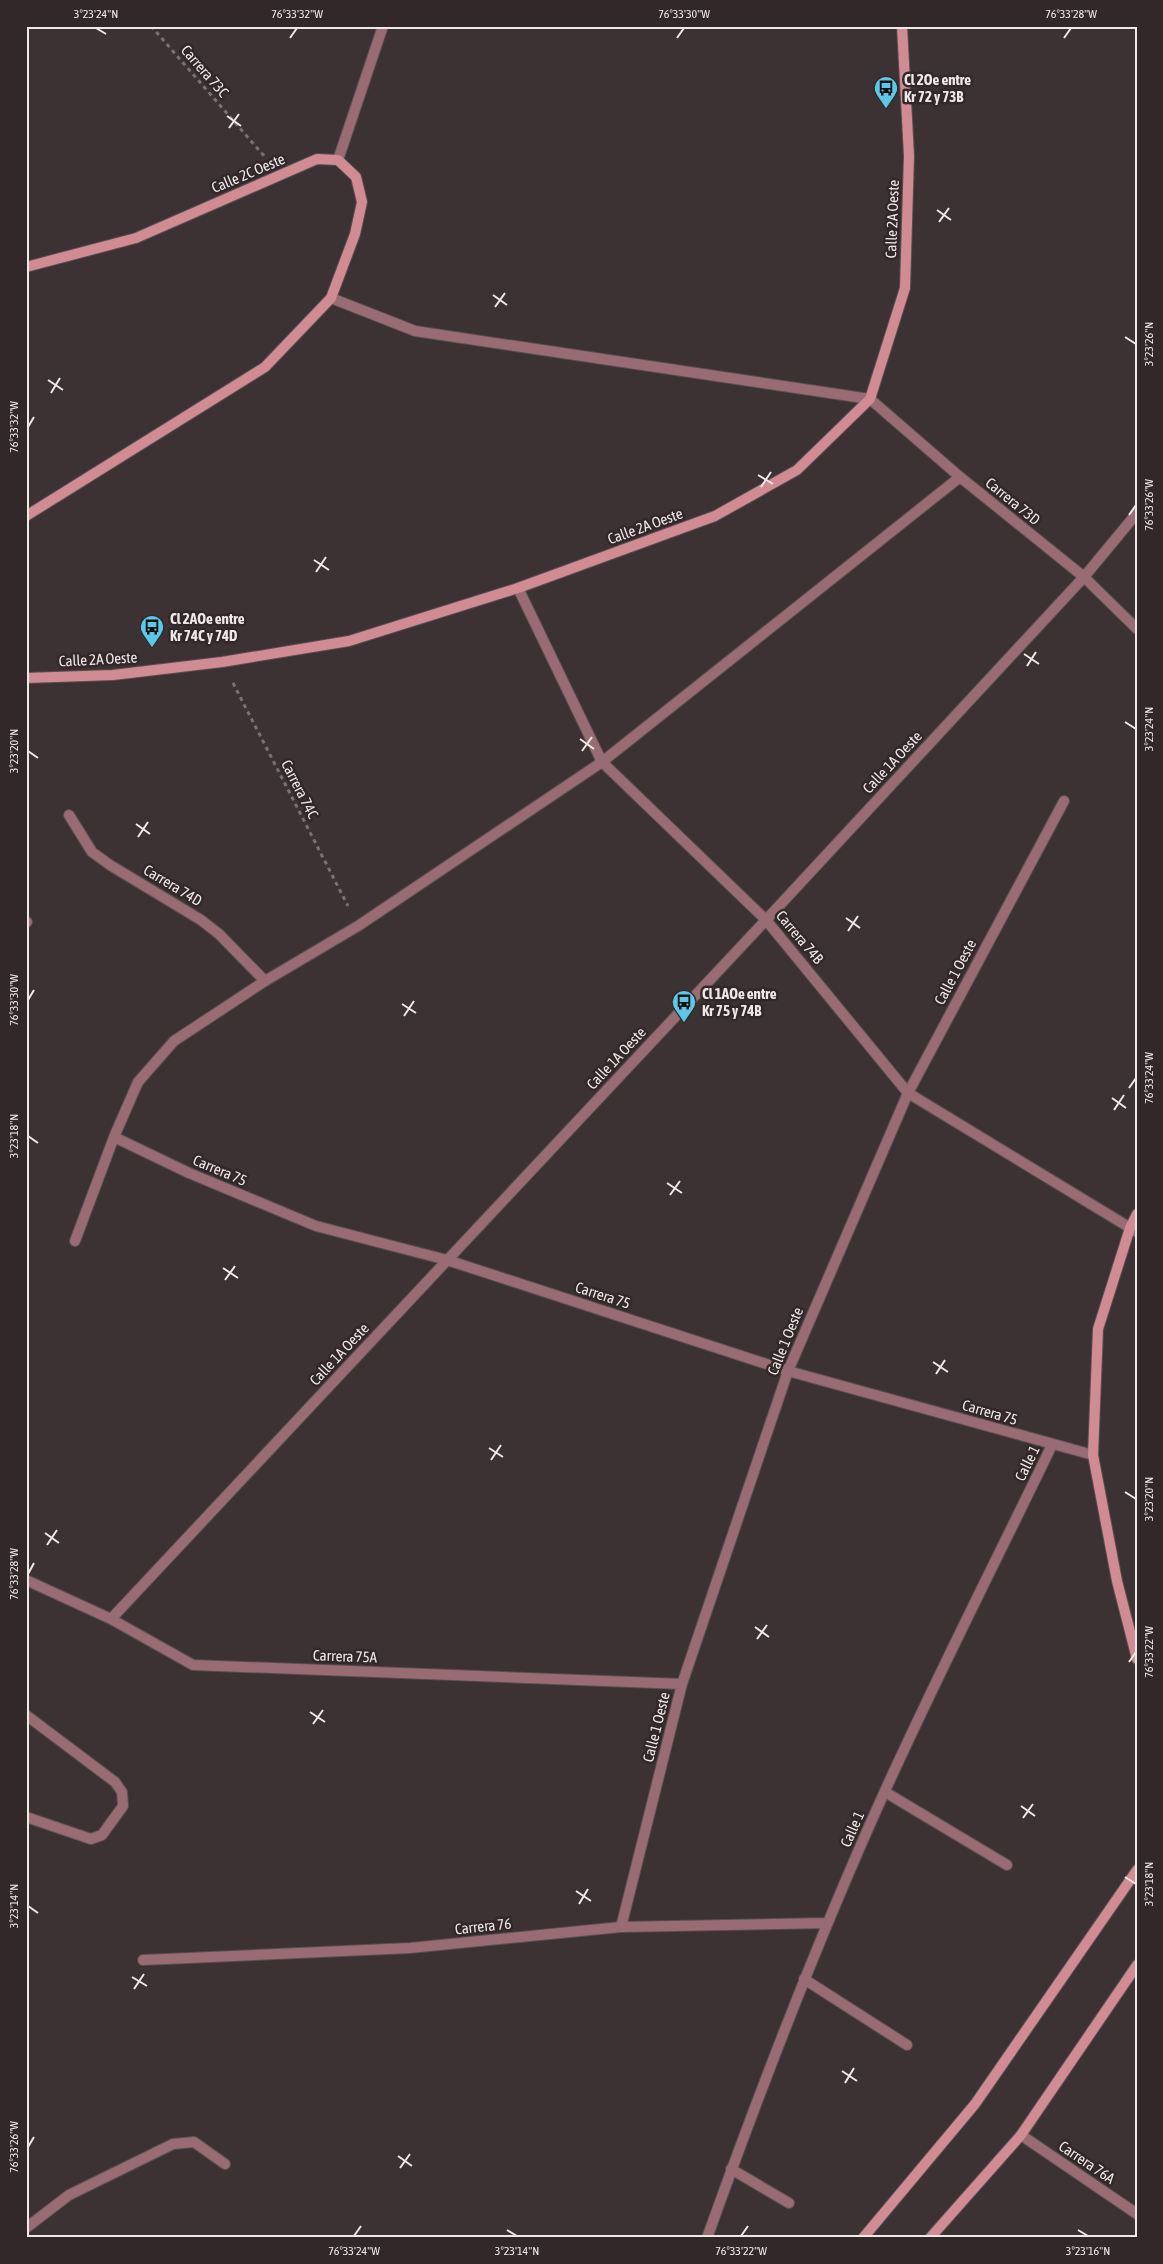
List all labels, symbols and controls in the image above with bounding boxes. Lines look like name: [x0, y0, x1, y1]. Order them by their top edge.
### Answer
text: 3°23'24"N: [74, 7, 118, 21]
text: 76°33'32"W: [271, 7, 323, 21]
text: 76°33'30"W: [658, 7, 710, 21]
text: 76°33'28"W: [1045, 7, 1097, 21]
street label: Carrera 73C: [178, 42, 232, 101]
place label: Cl 2Oe entre Kr 72 y 73B: [904, 71, 971, 105]
bus stop icon: Cl 2Oe entre Kr 72 y 73B: [873, 75, 899, 109]
street label: Calle 2C Oeste: [209, 150, 287, 196]
street label: Calle 2A Oeste: [882, 179, 902, 259]
text: 3°23'26"N: [1142, 322, 1156, 366]
text: 76°33'32"W: [7, 401, 21, 453]
street label: Carrera 73D: [982, 474, 1044, 528]
text: 76°33'26"W: [1142, 479, 1156, 531]
street label: Calle 2A Oeste: [605, 504, 685, 547]
place label: Cl 2AOe entre Kr 74C y 74D: [170, 610, 245, 644]
bus stop icon: Cl 2AOe entre Kr 74C y 74D: [139, 614, 165, 648]
street label: Calle 2A Oeste: [58, 648, 138, 670]
text: 3°23'24"N: [1142, 707, 1156, 751]
street label: Calle 1A Oeste: [859, 727, 925, 797]
text: 3°23'20"N: [7, 729, 21, 773]
street label: Carrera 74C: [278, 757, 322, 821]
street label: Carrera 74D: [141, 861, 205, 909]
street label: Carrera 74B: [773, 907, 827, 967]
street label: Calle 1 Oeste: [931, 936, 979, 1007]
text: 76°33'30"W: [7, 974, 21, 1026]
place label: Cl 1AOe entre Kr 75 y 74B: [702, 985, 777, 1019]
bus stop icon: Cl 1AOe entre Kr 75 y 74B: [671, 989, 697, 1023]
street label: Calle 1A Oeste: [583, 1023, 649, 1093]
text: 76°33'24"W: [1142, 1052, 1156, 1104]
text: 3°23'18"N: [7, 1114, 21, 1158]
street label: Carrera 75: [191, 1151, 249, 1189]
street label: Carrera 75: [573, 1278, 633, 1312]
street label: Calle 1 Oeste: [764, 1305, 806, 1377]
street label: Calle 1A Oeste: [306, 1319, 372, 1389]
street label: Carrera 75: [960, 1396, 1020, 1428]
street label: Calle 1: [1011, 1442, 1043, 1484]
text: 3°23'20"N: [1142, 1477, 1156, 1521]
text: 76°33'28"W: [7, 1548, 21, 1600]
text: 76°33'22"W: [1142, 1626, 1156, 1678]
street label: Carrera 75A: [313, 1646, 378, 1666]
street label: Calle 1 Oeste: [639, 1690, 673, 1764]
street label: Calle 1: [837, 1808, 867, 1850]
text: 3°23'18"N: [1142, 1862, 1156, 1906]
text: 3°23'14"N: [7, 1884, 21, 1928]
street label: Carrera 76: [454, 1915, 512, 1937]
text: 76°33'26"W: [7, 2121, 21, 2173]
street label: Carrera 76A: [1056, 2137, 1119, 2187]
text: 76°33'24"W: [328, 2244, 380, 2258]
text: 3°23'14"N: [495, 2244, 539, 2258]
text: 76°33'22"W: [715, 2244, 767, 2258]
text: 3°23'16"N: [1066, 2244, 1110, 2258]

